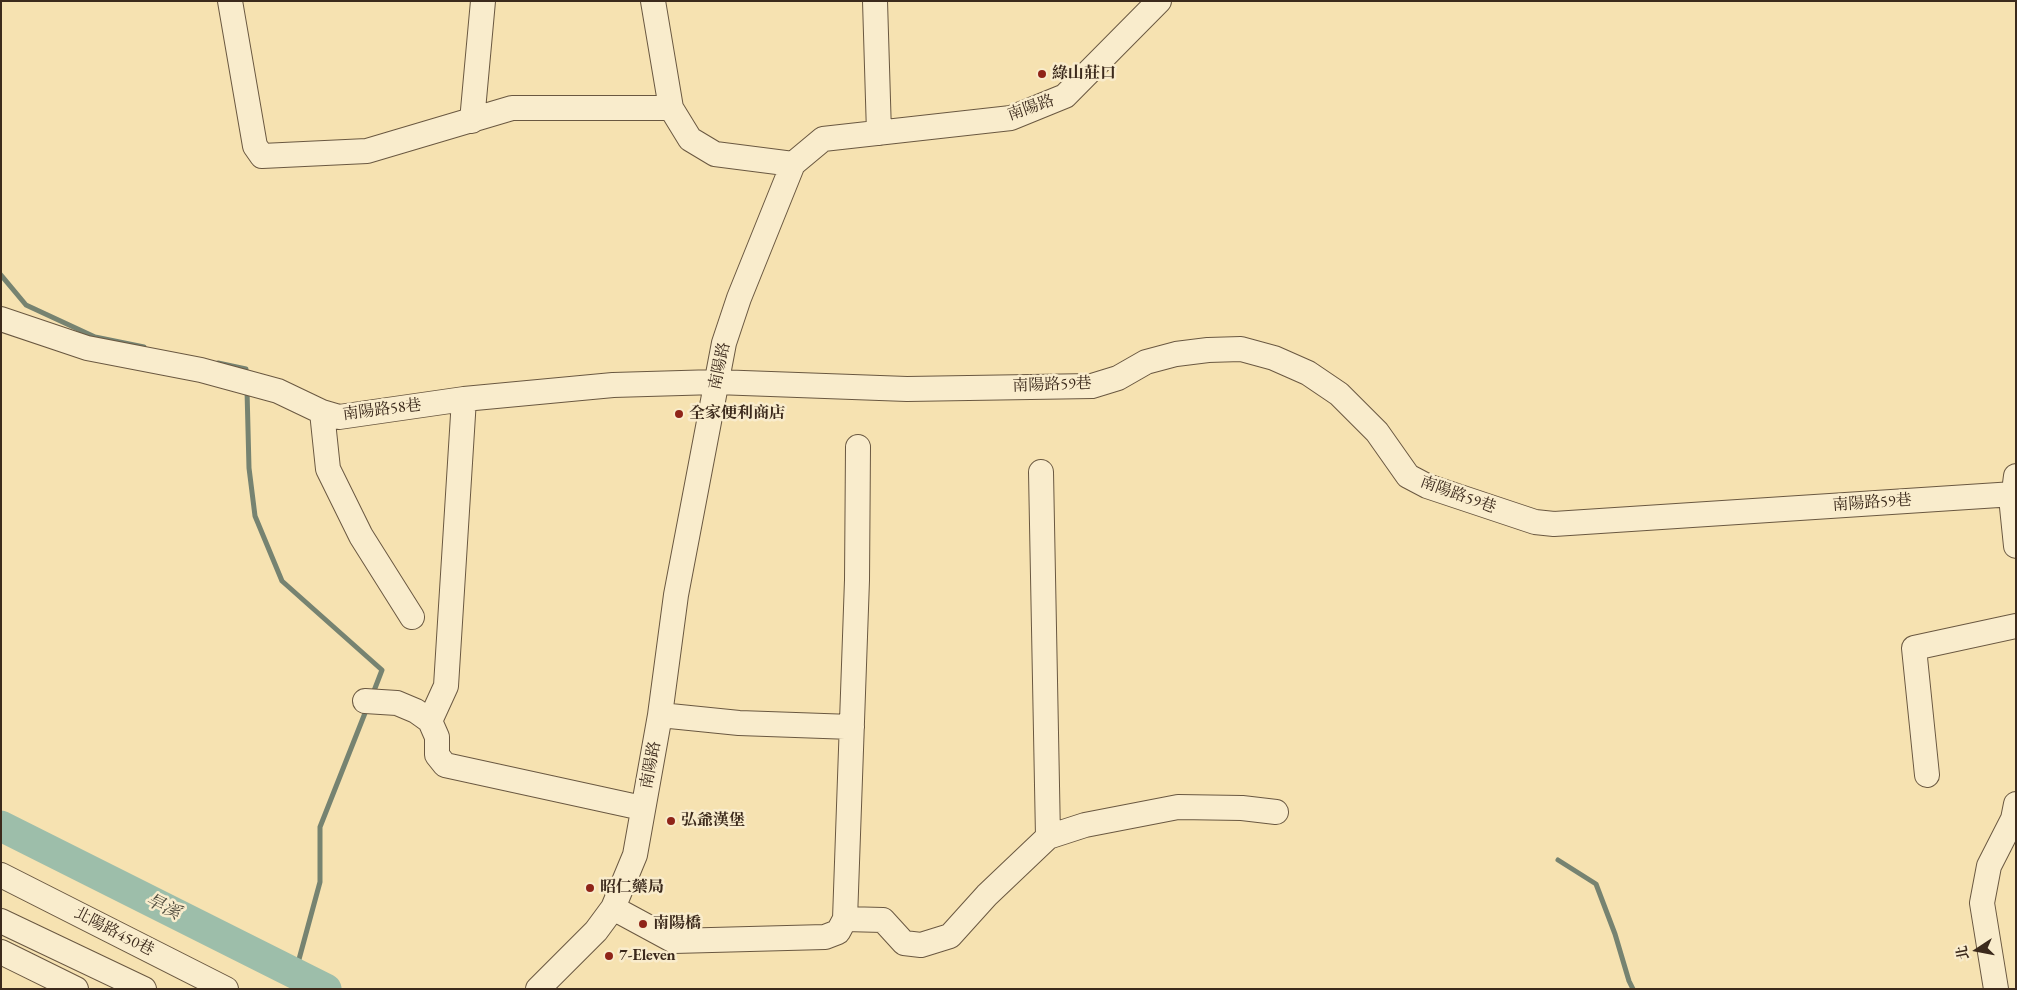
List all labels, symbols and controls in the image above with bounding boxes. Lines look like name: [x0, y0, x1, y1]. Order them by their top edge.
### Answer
place label: 綠山莊口: [1052, 64, 1116, 84]
marker: 綠山莊口: [1036, 68, 1048, 80]
street label: 南陽路: [1005, 91, 1057, 125]
street label: 南陽路: [706, 341, 734, 391]
street label: 南陽路59巷: [1012, 374, 1092, 396]
street label: 南陽路58巷: [341, 396, 423, 424]
place label: 全家便利商店: [689, 404, 785, 424]
marker: 全家便利商店: [673, 408, 685, 420]
street label: 南陽路59巷: [1417, 472, 1499, 518]
street label: 南陽路59巷: [1832, 491, 1912, 515]
street label: 南陽路: [637, 740, 665, 790]
place label: 弘爺漢堡: [681, 811, 745, 831]
marker: 弘爺漢堡: [665, 815, 677, 827]
place label: 昭仁藥局: [600, 878, 664, 898]
marker: 昭仁藥局: [584, 882, 596, 894]
water label: 旱溪: [142, 889, 184, 925]
street label: 北陽路450巷: [71, 904, 157, 960]
place label: 南陽橋: [653, 914, 701, 934]
marker: 南陽橋: [637, 918, 649, 930]
north arrow: [1952, 925, 2002, 975]
text: 北: [1952, 944, 1972, 961]
place label: 7-Eleven: [619, 946, 676, 966]
marker: 7-Eleven: [603, 950, 615, 962]

